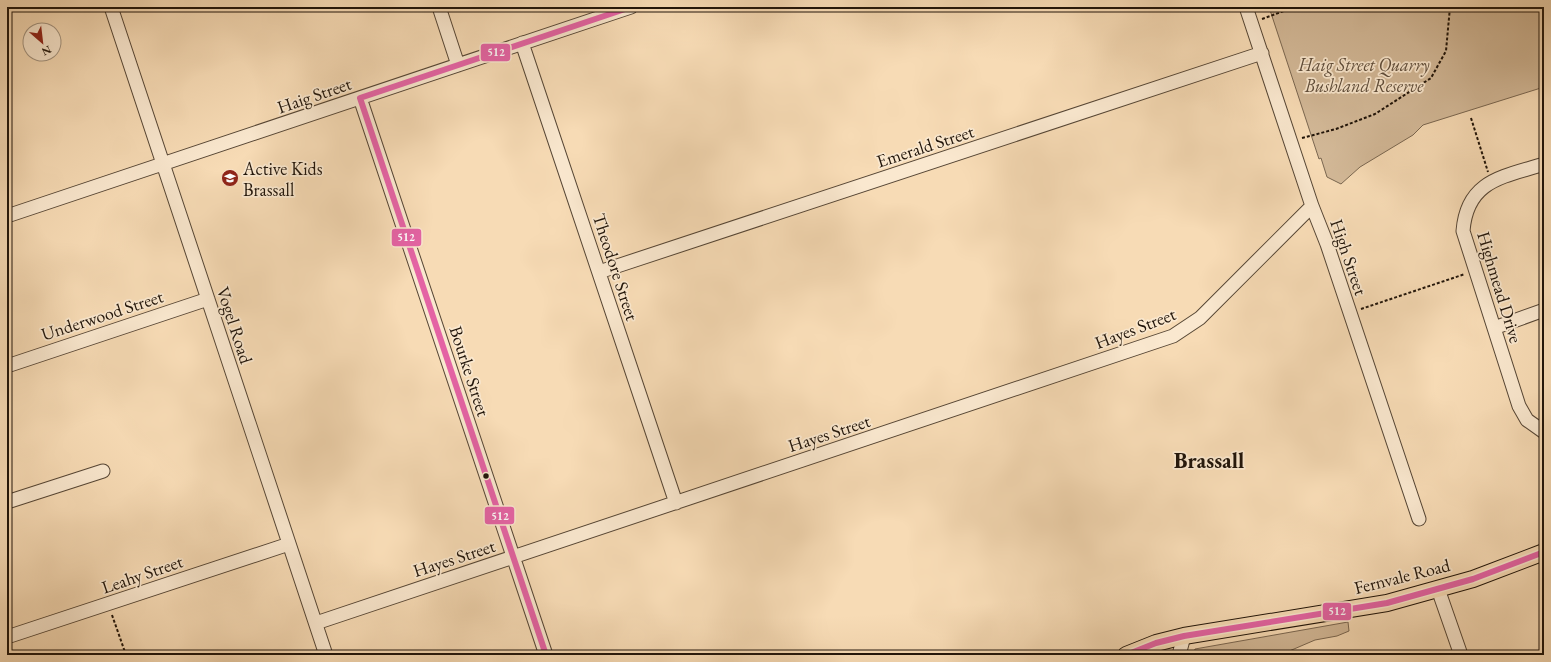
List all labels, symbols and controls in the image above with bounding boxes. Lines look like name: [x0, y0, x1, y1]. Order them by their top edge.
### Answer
north arrow: [22, 22, 62, 62]
text: N: [39, 43, 54, 59]
line badge: 512: [480, 43, 511, 62]
text: 512: [487, 45, 505, 59]
park label: Haig Street Quarry Bushland Reserve: [1297, 53, 1430, 97]
street label: Haig Street: [274, 71, 355, 118]
street label: Emerald Street: [873, 119, 977, 173]
place label: Active Kids Brassall: [242, 157, 323, 201]
school or university icon: Active Kids Brassall: [220, 168, 240, 188]
street label: Theodore Street: [588, 211, 644, 324]
street label: High Street: [1325, 216, 1373, 299]
line badge: 512: [391, 228, 422, 247]
street label: Highmead Drive: [1472, 228, 1528, 346]
text: 512: [397, 230, 415, 244]
street label: Underwood Street: [38, 284, 166, 346]
street label: Vogel Road: [212, 284, 259, 367]
street label: Hayes Street: [1091, 302, 1179, 354]
street label: Bourke Street: [445, 323, 496, 419]
street label: Hayes Street: [785, 409, 873, 457]
district label: Brassall: [1174, 446, 1244, 475]
unlabelled marker: [481, 471, 491, 481]
line badge: 512: [484, 506, 515, 525]
text: 512: [491, 509, 509, 523]
street label: Hayes Street: [410, 534, 498, 582]
street label: Leahy Street: [98, 549, 186, 599]
street label: Fernvale Road: [1352, 553, 1453, 599]
line badge: 512: [1322, 602, 1352, 621]
text: 512: [1328, 604, 1346, 618]

